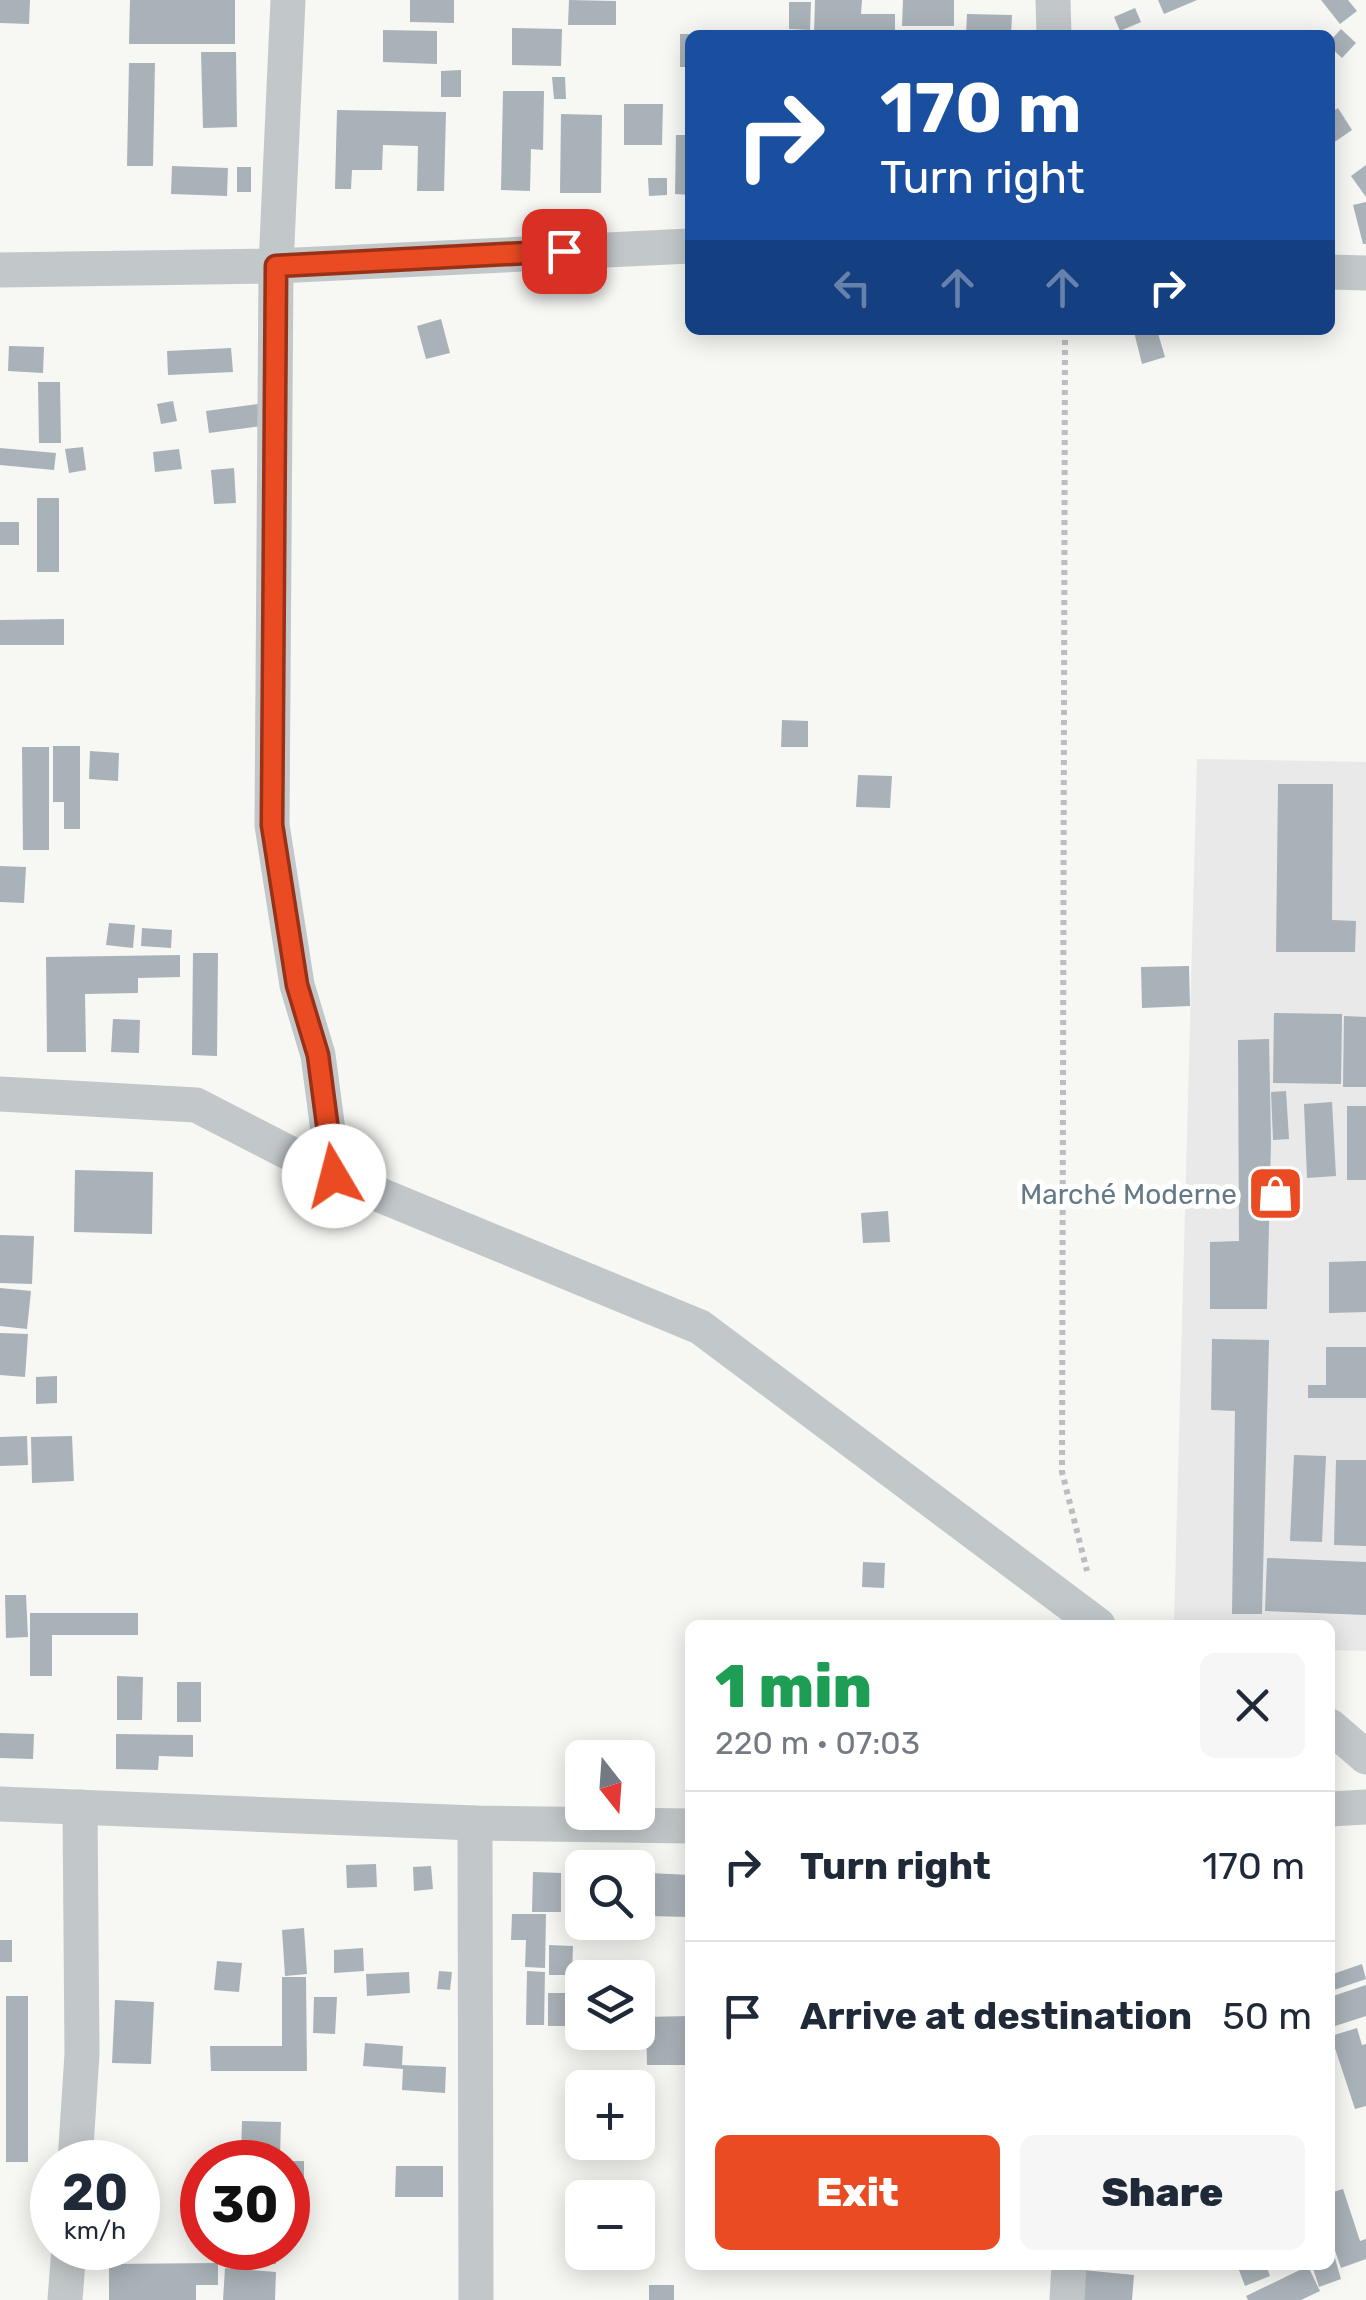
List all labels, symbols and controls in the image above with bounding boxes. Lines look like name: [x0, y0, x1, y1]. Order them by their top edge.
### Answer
text: 170 m: [880, 67, 1082, 150]
icon: right: [715, 70, 845, 200]
text: Turn right: [880, 151, 1084, 204]
pin: [522, 209, 607, 294]
icon: arrive: [537, 224, 592, 279]
icon: left: [825, 260, 880, 315]
icon: ahead: [930, 260, 985, 315]
icon: ahead: [1035, 260, 1090, 315]
icon: right: [1140, 260, 1195, 315]
position arrow: [282, 1124, 386, 1228]
shop icon: Marché Moderne: [1246, 1164, 1306, 1224]
place label: Marché Moderne: [1020, 1178, 1237, 1211]
text: 1 min: [715, 1651, 872, 1722]
button: close: [1200, 1653, 1305, 1758]
text: 220 m · 07:03: [715, 1724, 920, 1762]
north arrow: [565, 1740, 655, 1830]
map controls: [565, 1740, 655, 2270]
icon: right: [715, 1839, 770, 1894]
text: Turn right: [800, 1843, 991, 1889]
text: 170 m: [1202, 1843, 1305, 1889]
button: search: [565, 1850, 655, 1940]
button: layers: [565, 1960, 655, 2050]
icon: arrive: [715, 1989, 770, 2044]
text: Arrive at destination: [800, 1993, 1192, 2039]
text: 50 m: [1222, 1993, 1312, 2039]
button: +: [565, 2070, 655, 2160]
button: Exit: [715, 2135, 1000, 2250]
button: Share: [1020, 2135, 1305, 2250]
speed limit sign: 30: [180, 2140, 310, 2270]
text: 20: [62, 2163, 128, 2223]
button: −: [565, 2180, 655, 2270]
text: km/h: [64, 2216, 126, 2245]

